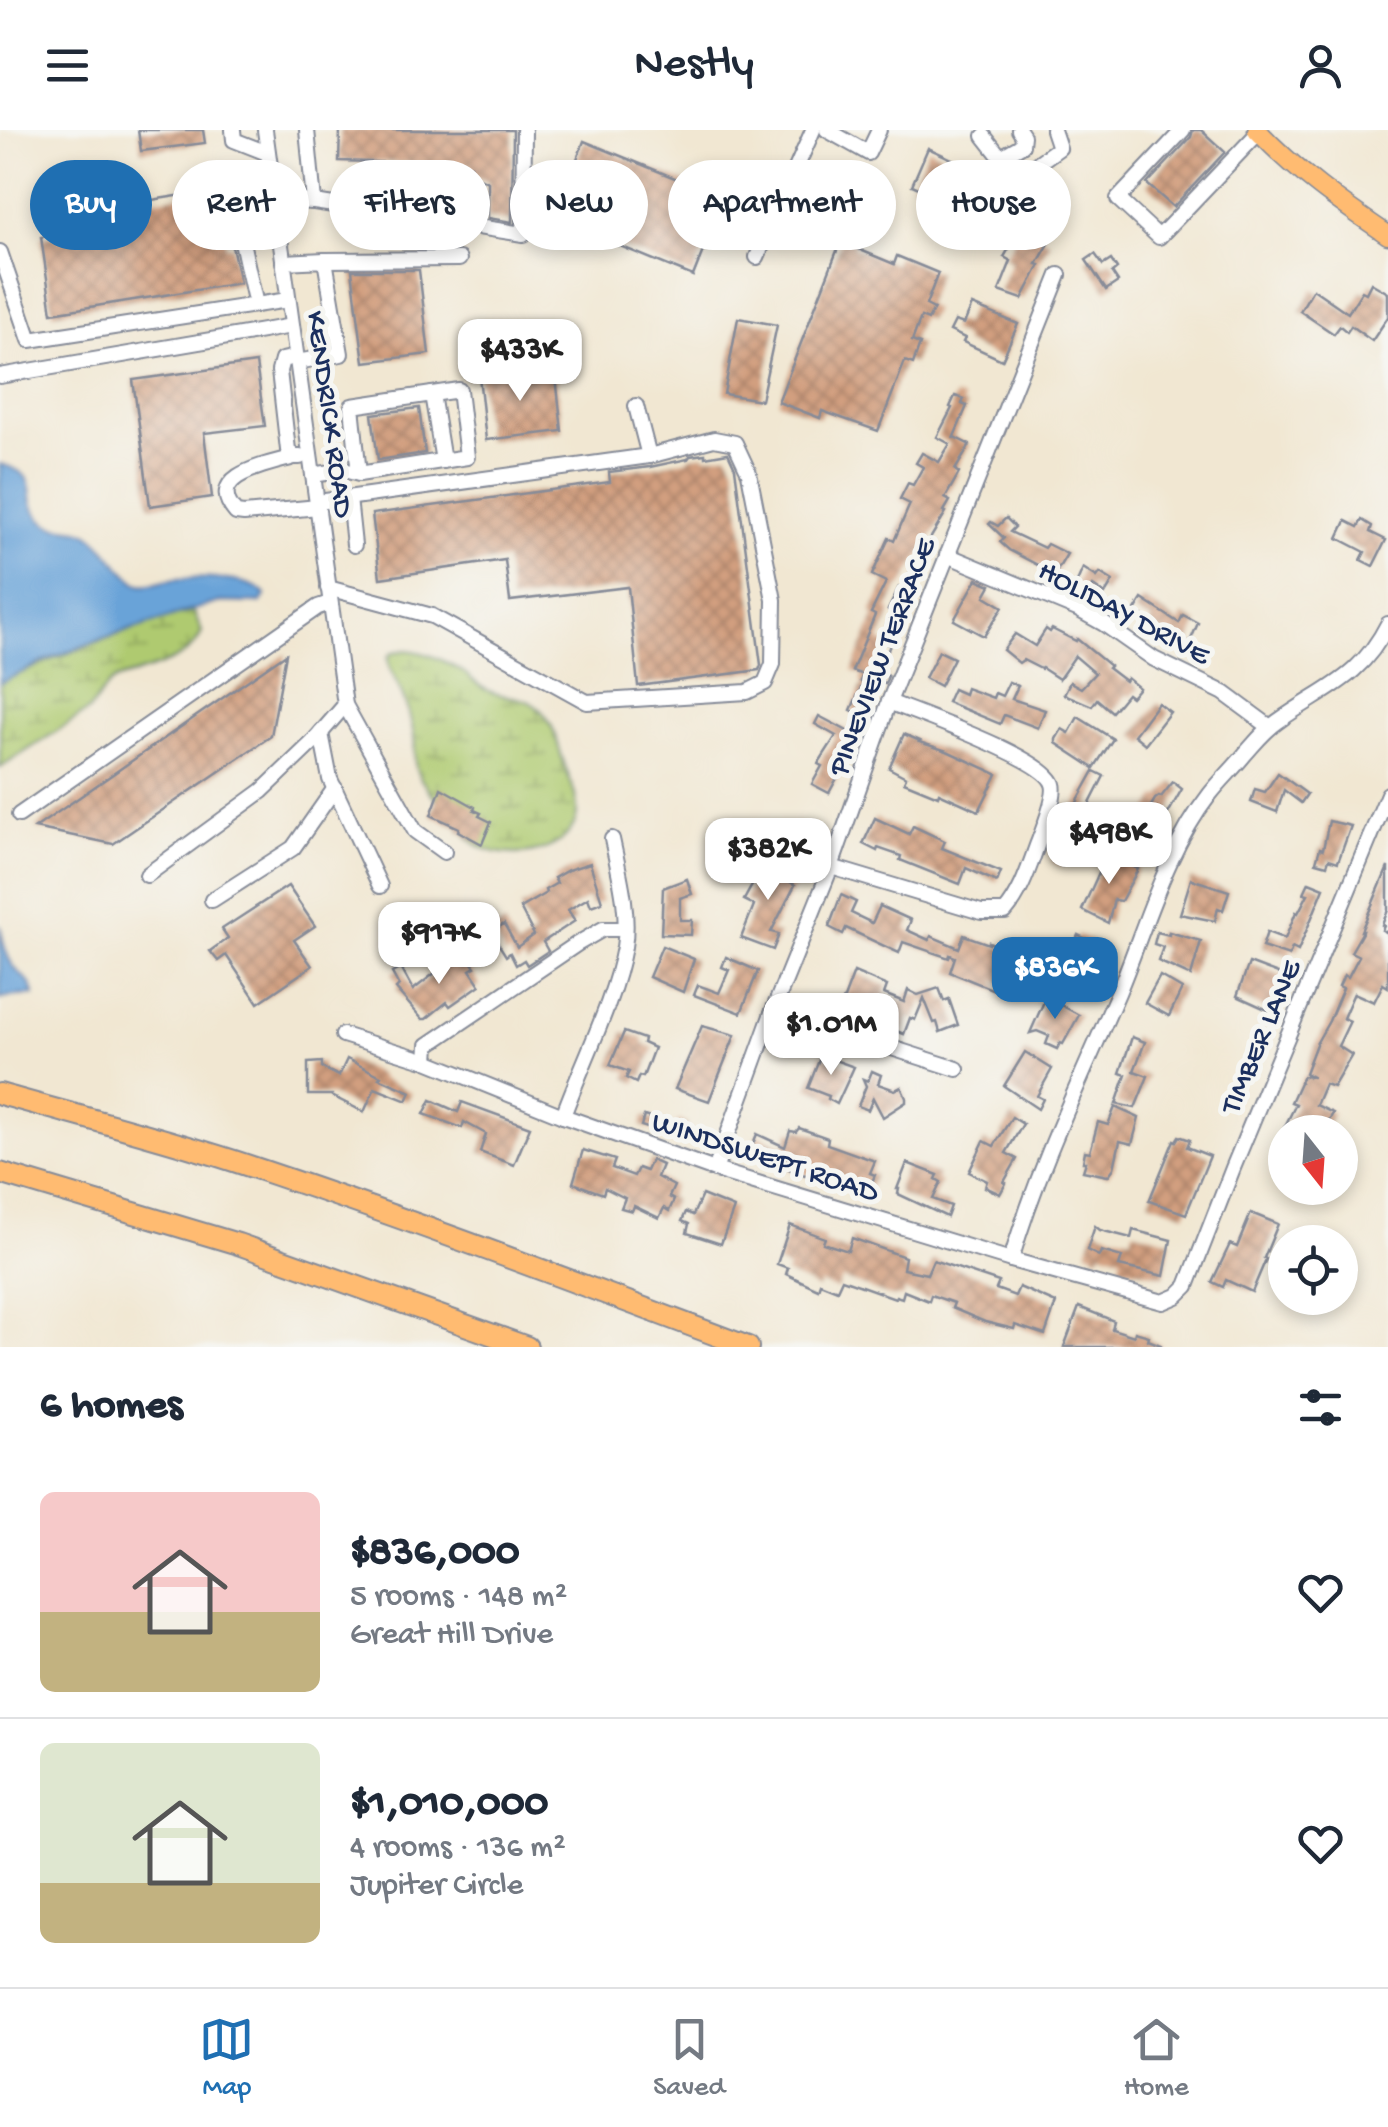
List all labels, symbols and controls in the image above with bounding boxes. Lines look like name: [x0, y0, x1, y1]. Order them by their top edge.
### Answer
icon: menu: [40, 38, 95, 93]
icon: person: [1293, 38, 1348, 93]
text: Nestly: [634, 39, 754, 92]
chip: Buy: [30, 160, 152, 250]
chip: Rent: [172, 160, 309, 250]
chip: Filters: [329, 160, 490, 250]
chip: New: [510, 160, 648, 250]
chip: Apartment: [668, 160, 896, 250]
chip: House: [916, 160, 1071, 250]
street label: KENDRICK ROAD: [296, 309, 359, 521]
pin: $433K: [450, 319, 590, 404]
text: $433K: [480, 332, 560, 370]
street label: PINEVIEW TERRACE: [822, 533, 946, 782]
street label: HOLIDAY DRIVE: [1031, 555, 1216, 676]
pin: $498K: [1039, 802, 1179, 887]
text: $498K: [1069, 815, 1149, 853]
pin: $382K: [698, 818, 838, 903]
text: $382K: [727, 831, 809, 869]
pin: $917K: [369, 902, 509, 987]
text: $917K: [400, 915, 478, 953]
pin: $836K: [985, 937, 1125, 1022]
text: $836K: [1014, 950, 1096, 988]
street label: TIMBER LANE: [1214, 955, 1312, 1122]
pin: $1.01M: [750, 993, 912, 1078]
text: $1.01M: [786, 1006, 876, 1044]
street label: WINDSWEPT ROAD: [647, 1106, 883, 1213]
north arrow: [1268, 1115, 1358, 1205]
map controls: [1268, 1115, 1358, 1315]
button: locate: [1268, 1225, 1358, 1315]
icon: filters: [1293, 1380, 1348, 1435]
text: 6 homes: [40, 1383, 183, 1432]
text: $836,000: [350, 1530, 520, 1579]
icon: home: [120, 1532, 240, 1652]
icon: heart: [1293, 1565, 1348, 1620]
text: 5 rooms · 148 m²: [350, 1579, 567, 1617]
text: Great Hill Drive: [350, 1617, 553, 1655]
text: $1,010,000: [350, 1781, 548, 1830]
icon: home: [120, 1783, 240, 1903]
icon: heart: [1293, 1816, 1348, 1871]
text: 4 rooms · 136 m²: [350, 1830, 566, 1868]
text: Jupiter Circle: [350, 1868, 523, 1906]
tab: Map: [199, 2012, 254, 2105]
tab: Saved: [653, 2012, 725, 2105]
tab: Home: [1124, 2012, 1189, 2105]

